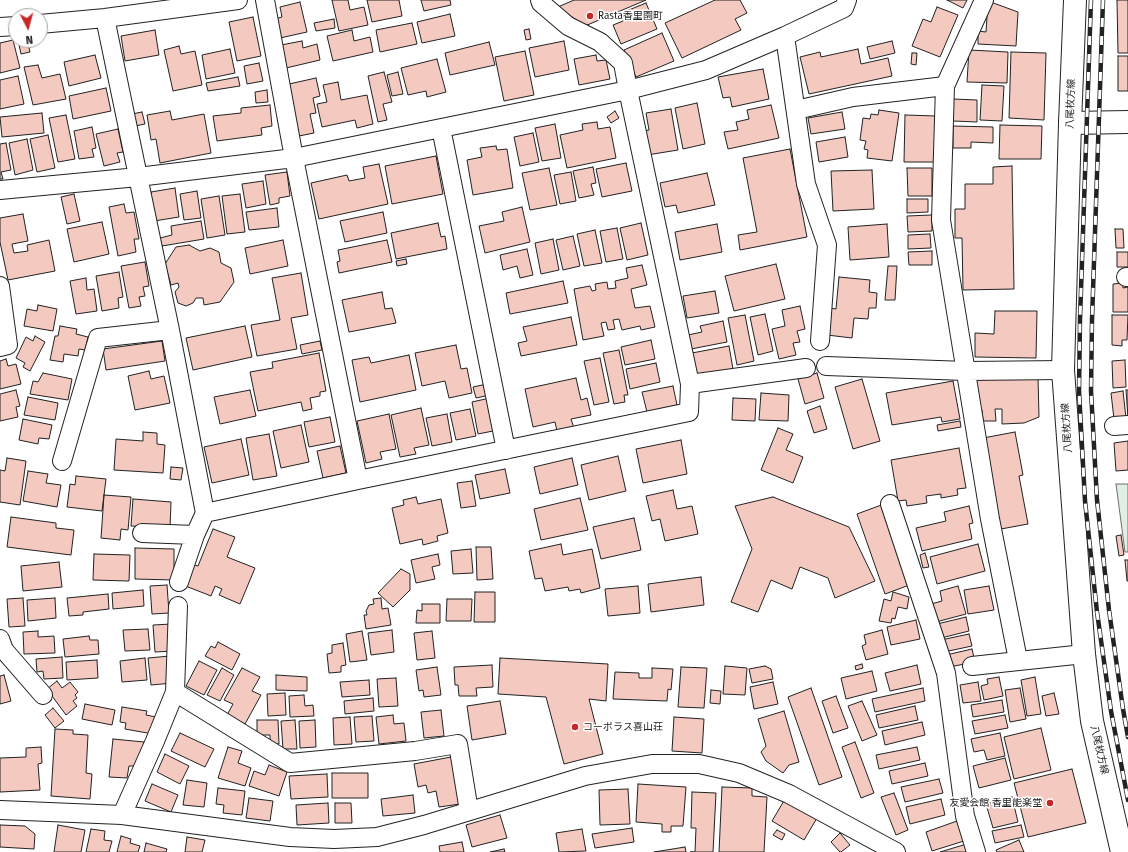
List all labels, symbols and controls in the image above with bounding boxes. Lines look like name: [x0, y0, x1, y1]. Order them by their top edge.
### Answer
north arrow: [8, 8, 48, 48]
place label: Rasta香里園町: [598, 10, 663, 22]
marker: Rasta香里園町: [585, 11, 595, 21]
text: N: [25, 33, 34, 46]
street label: 八尾枚方線: [1064, 79, 1078, 129]
street label: 八尾枚方線: [1059, 403, 1075, 453]
place label: コーポラス喜山荘: [583, 721, 663, 733]
marker: コーポラス喜山荘: [570, 722, 580, 732]
street label: 八尾枚方線: [1088, 724, 1110, 776]
place label: 友愛会館 香里能楽堂: [949, 797, 1042, 809]
marker: 友愛会館 香里能楽堂: [1045, 798, 1055, 808]

